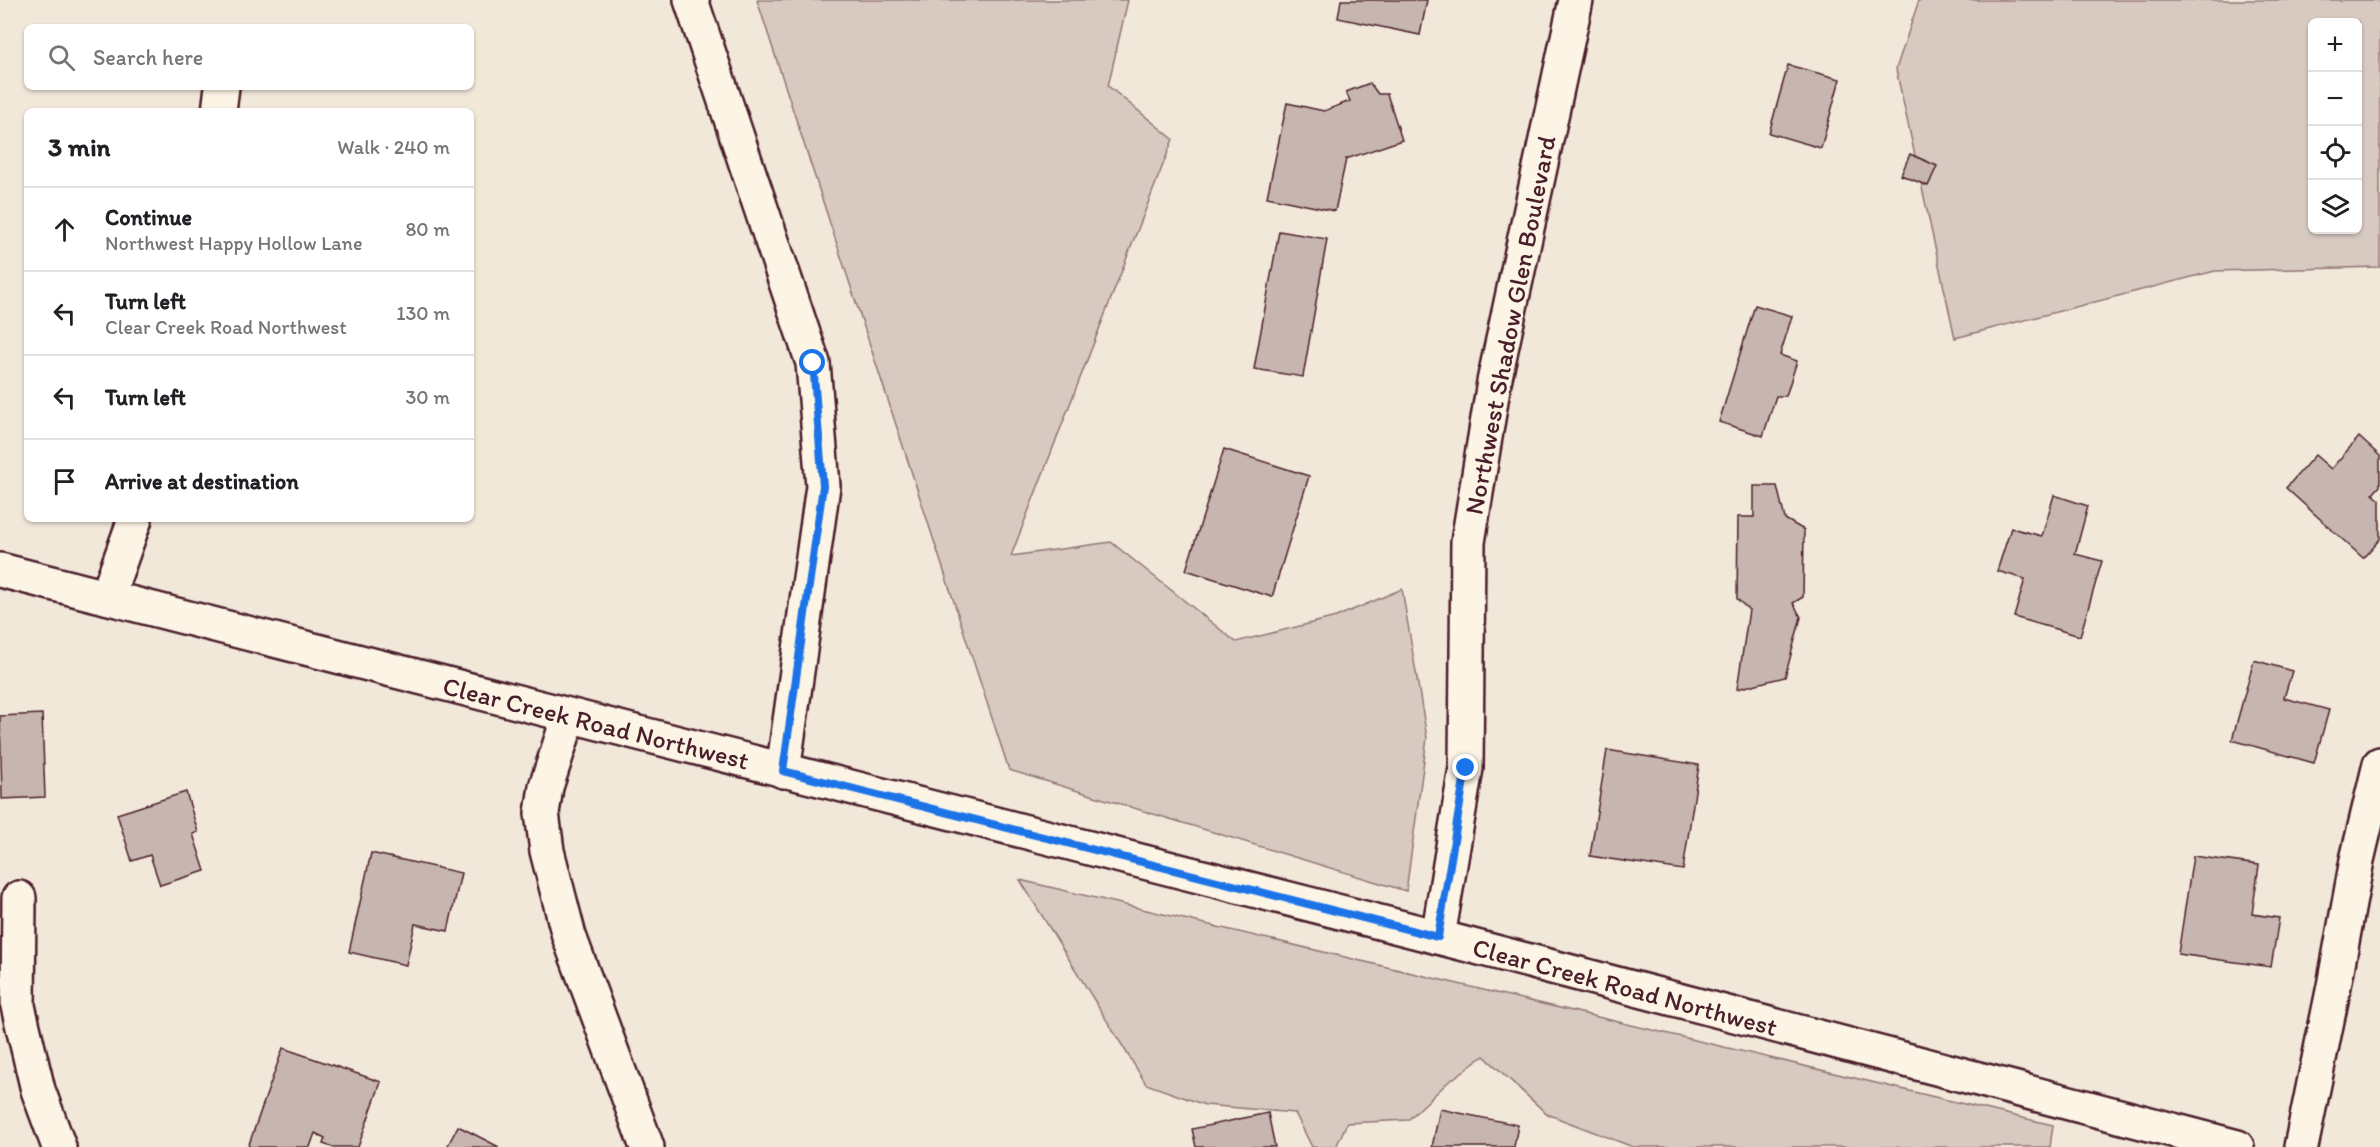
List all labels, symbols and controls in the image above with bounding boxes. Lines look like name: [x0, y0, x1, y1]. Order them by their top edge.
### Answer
map controls: [2308, 18, 2362, 234]
button: +: [2308, 18, 2362, 72]
search box: [24, 24, 474, 90]
icon: search: [45, 41, 78, 74]
text: Search here: [93, 44, 203, 71]
button: −: [2308, 72, 2362, 126]
button: locate: [2308, 126, 2362, 180]
text: 3 min: [48, 131, 110, 163]
street label: Northwest Shadow Glen Boulevard: [1458, 133, 1562, 517]
text: Walk · 240 m: [337, 135, 450, 159]
button: layers: [2308, 180, 2362, 234]
text: Continue: [105, 204, 192, 231]
icon: ahead: [48, 213, 81, 246]
text: 80 m: [405, 217, 450, 241]
text: Northwest Happy Hollow Lane: [105, 231, 362, 255]
text: Turn left: [105, 288, 186, 315]
icon: left: [48, 297, 81, 330]
text: 130 m: [396, 301, 450, 325]
text: Clear Creek Road Northwest: [105, 315, 347, 339]
route start: [799, 349, 825, 375]
icon: left: [48, 381, 81, 414]
text: Turn left: [105, 384, 186, 411]
text: 30 m: [405, 385, 450, 409]
icon: arrive: [48, 465, 81, 498]
text: Arrive at destination: [105, 468, 299, 495]
street label: Clear Creek Road Northwest: [440, 669, 753, 777]
route end: [1452, 754, 1478, 780]
street label: Clear Creek Road Northwest: [1469, 931, 1781, 1043]

